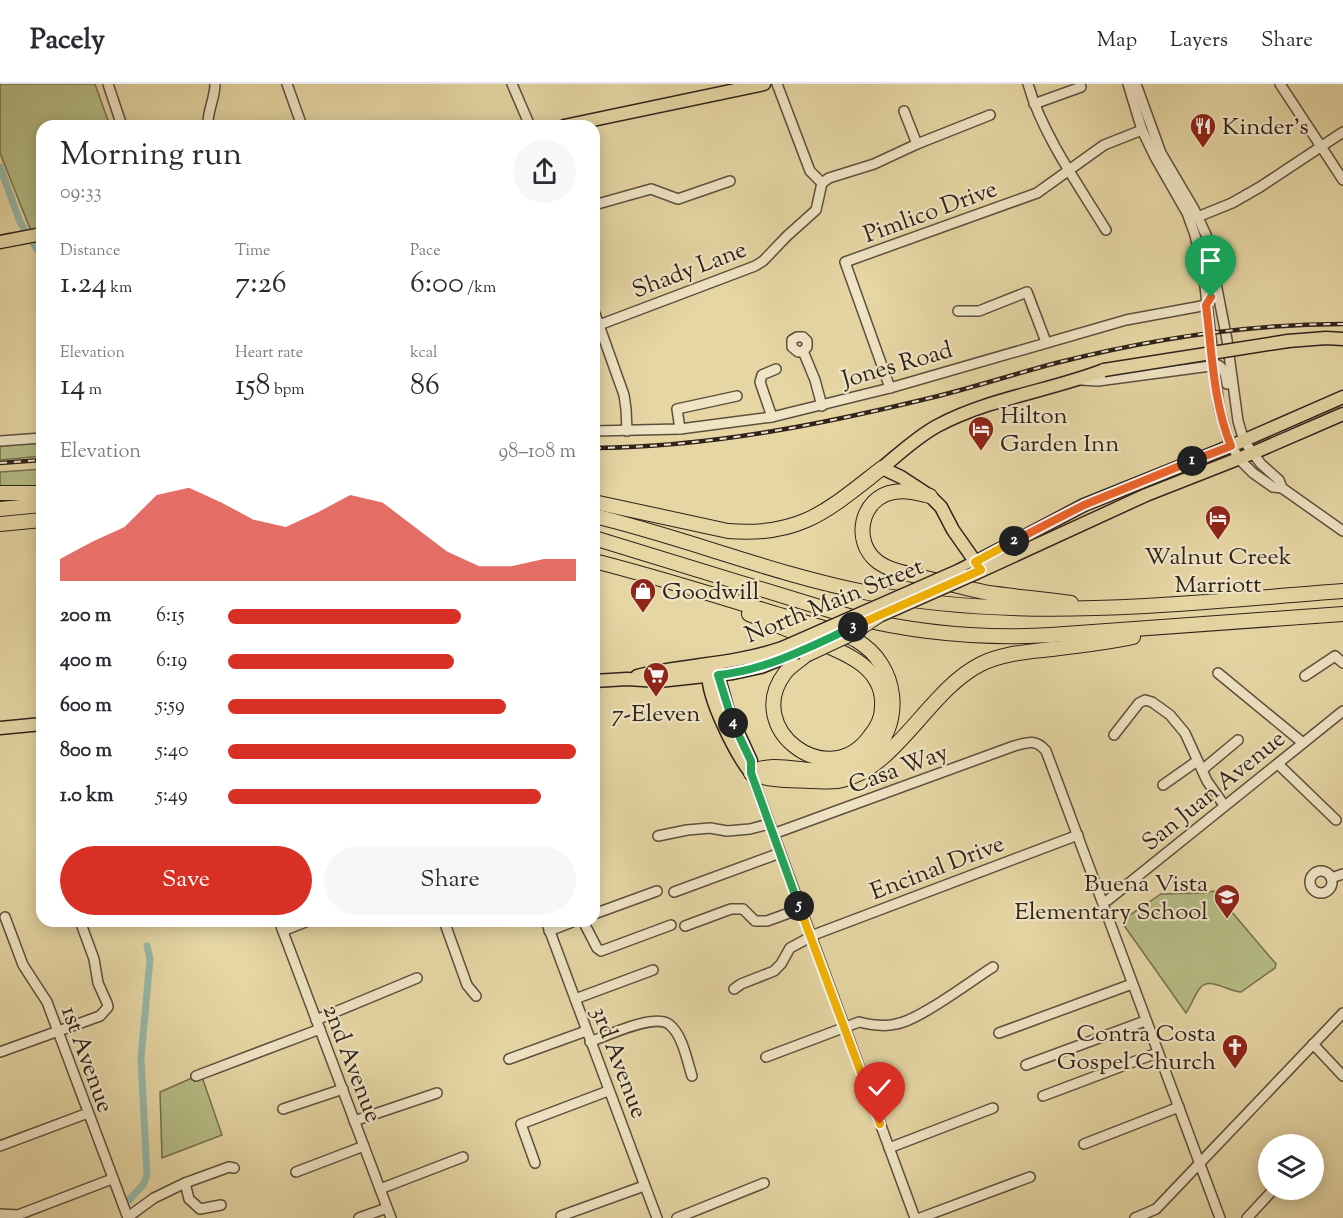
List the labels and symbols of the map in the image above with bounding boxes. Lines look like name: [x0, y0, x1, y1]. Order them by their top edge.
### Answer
restaurant icon: Kinder's: [1188, 111, 1218, 149]
place label: Kinder's: [1222, 111, 1309, 145]
street label: Pimlico Drive: [859, 173, 1002, 253]
street label: Shady Lane: [628, 233, 752, 308]
pin: [1185, 235, 1236, 297]
street label: Jones Road: [836, 334, 957, 398]
place label: Hilton Garden Inn: [1000, 400, 1119, 462]
hotel icon: Hilton Garden Inn: [966, 414, 996, 452]
pin: 1: [1177, 446, 1207, 476]
hotel icon: Walnut Creek Marriott: [1203, 503, 1233, 541]
pin: 2: [999, 526, 1029, 556]
place label: Walnut Creek Marriott: [1144, 541, 1292, 603]
street label: North Main Street: [741, 551, 929, 653]
shop icon: Goodwill: [628, 576, 658, 614]
place label: Goodwill: [662, 576, 760, 610]
pin: 3: [838, 612, 868, 642]
supermarket icon: 7-Eleven: [641, 660, 671, 698]
place label: 7-Eleven: [612, 698, 700, 732]
pin: 4: [718, 708, 748, 738]
street label: San Juan Avenue: [1135, 723, 1293, 860]
street label: Casa Way: [844, 736, 953, 804]
street label: Encinal Drive: [866, 828, 1010, 910]
place label: Buena Vista Elementary School: [1014, 868, 1208, 930]
school or university icon: Buena Vista Elementary School: [1212, 882, 1242, 920]
pin: 5: [784, 891, 814, 921]
street label: 2nd Avenue: [313, 1000, 389, 1128]
street label: 1st Avenue: [51, 1002, 121, 1118]
street label: 3rd Avenue: [581, 1002, 655, 1124]
place label: Contra Costa Gospel Church: [1057, 1018, 1216, 1080]
church icon: Contra Costa Gospel Church: [1220, 1032, 1250, 1070]
pin: [854, 1062, 905, 1124]

